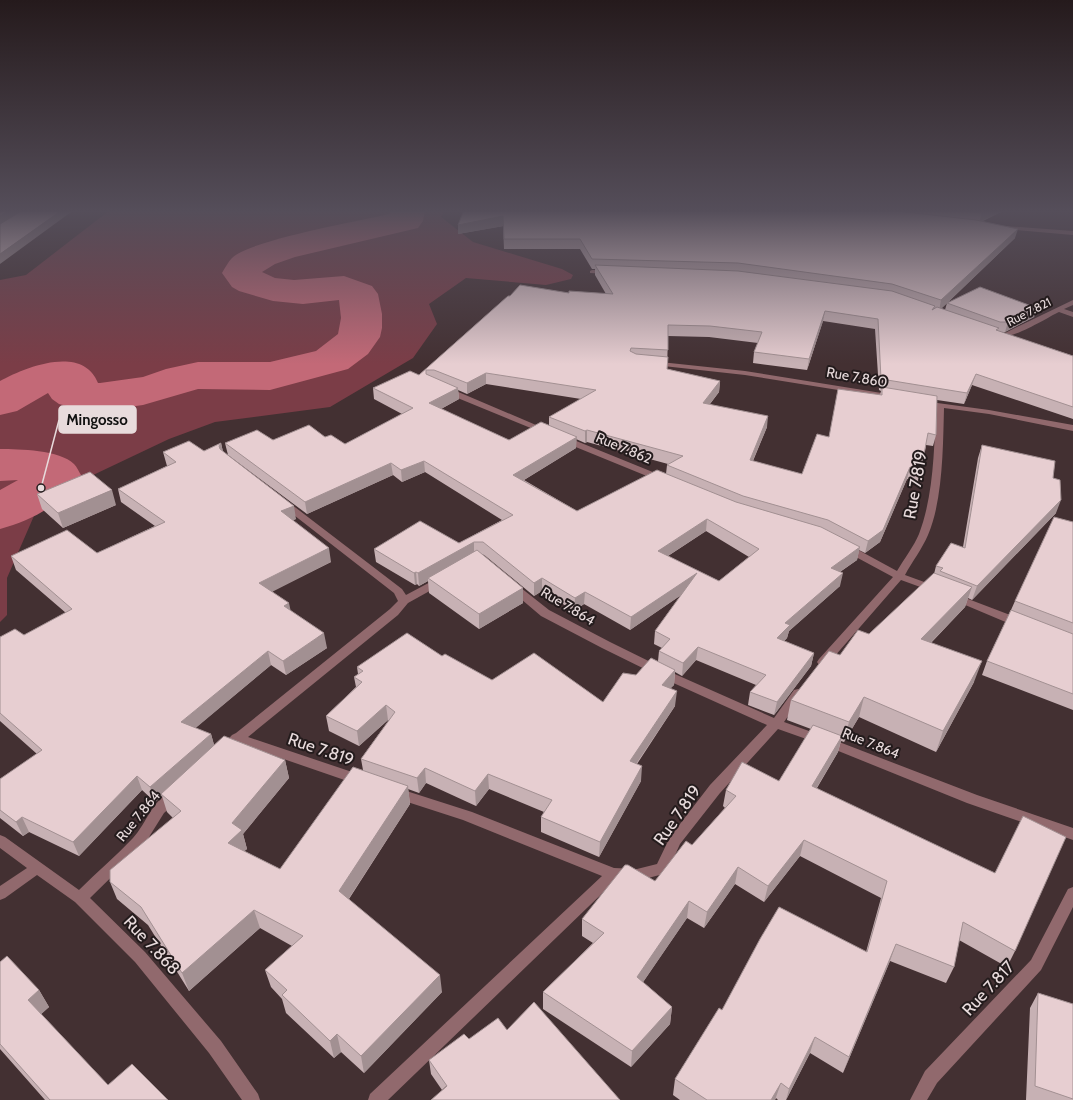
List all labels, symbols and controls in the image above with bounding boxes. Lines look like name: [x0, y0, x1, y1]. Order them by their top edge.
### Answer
street label: Rue 7.821: [1004, 294, 1053, 329]
street label: Rue 7.860: [825, 363, 889, 391]
callout: Mingosso: [59, 406, 136, 433]
text: Mingosso: [66, 411, 128, 429]
street label: Rue 7.862: [593, 428, 655, 468]
street label: Rue 7.819: [899, 450, 931, 520]
street label: Rue 7.864: [538, 583, 598, 629]
street label: Rue 7.864: [840, 723, 902, 763]
street label: Rue 7.819: [285, 728, 357, 770]
street label: Rue 7.819: [649, 781, 705, 849]
street label: Rue 7.864: [112, 787, 164, 845]
street label: Rue 7.868: [120, 911, 184, 979]
street label: Rue 7.817: [958, 956, 1019, 1019]

